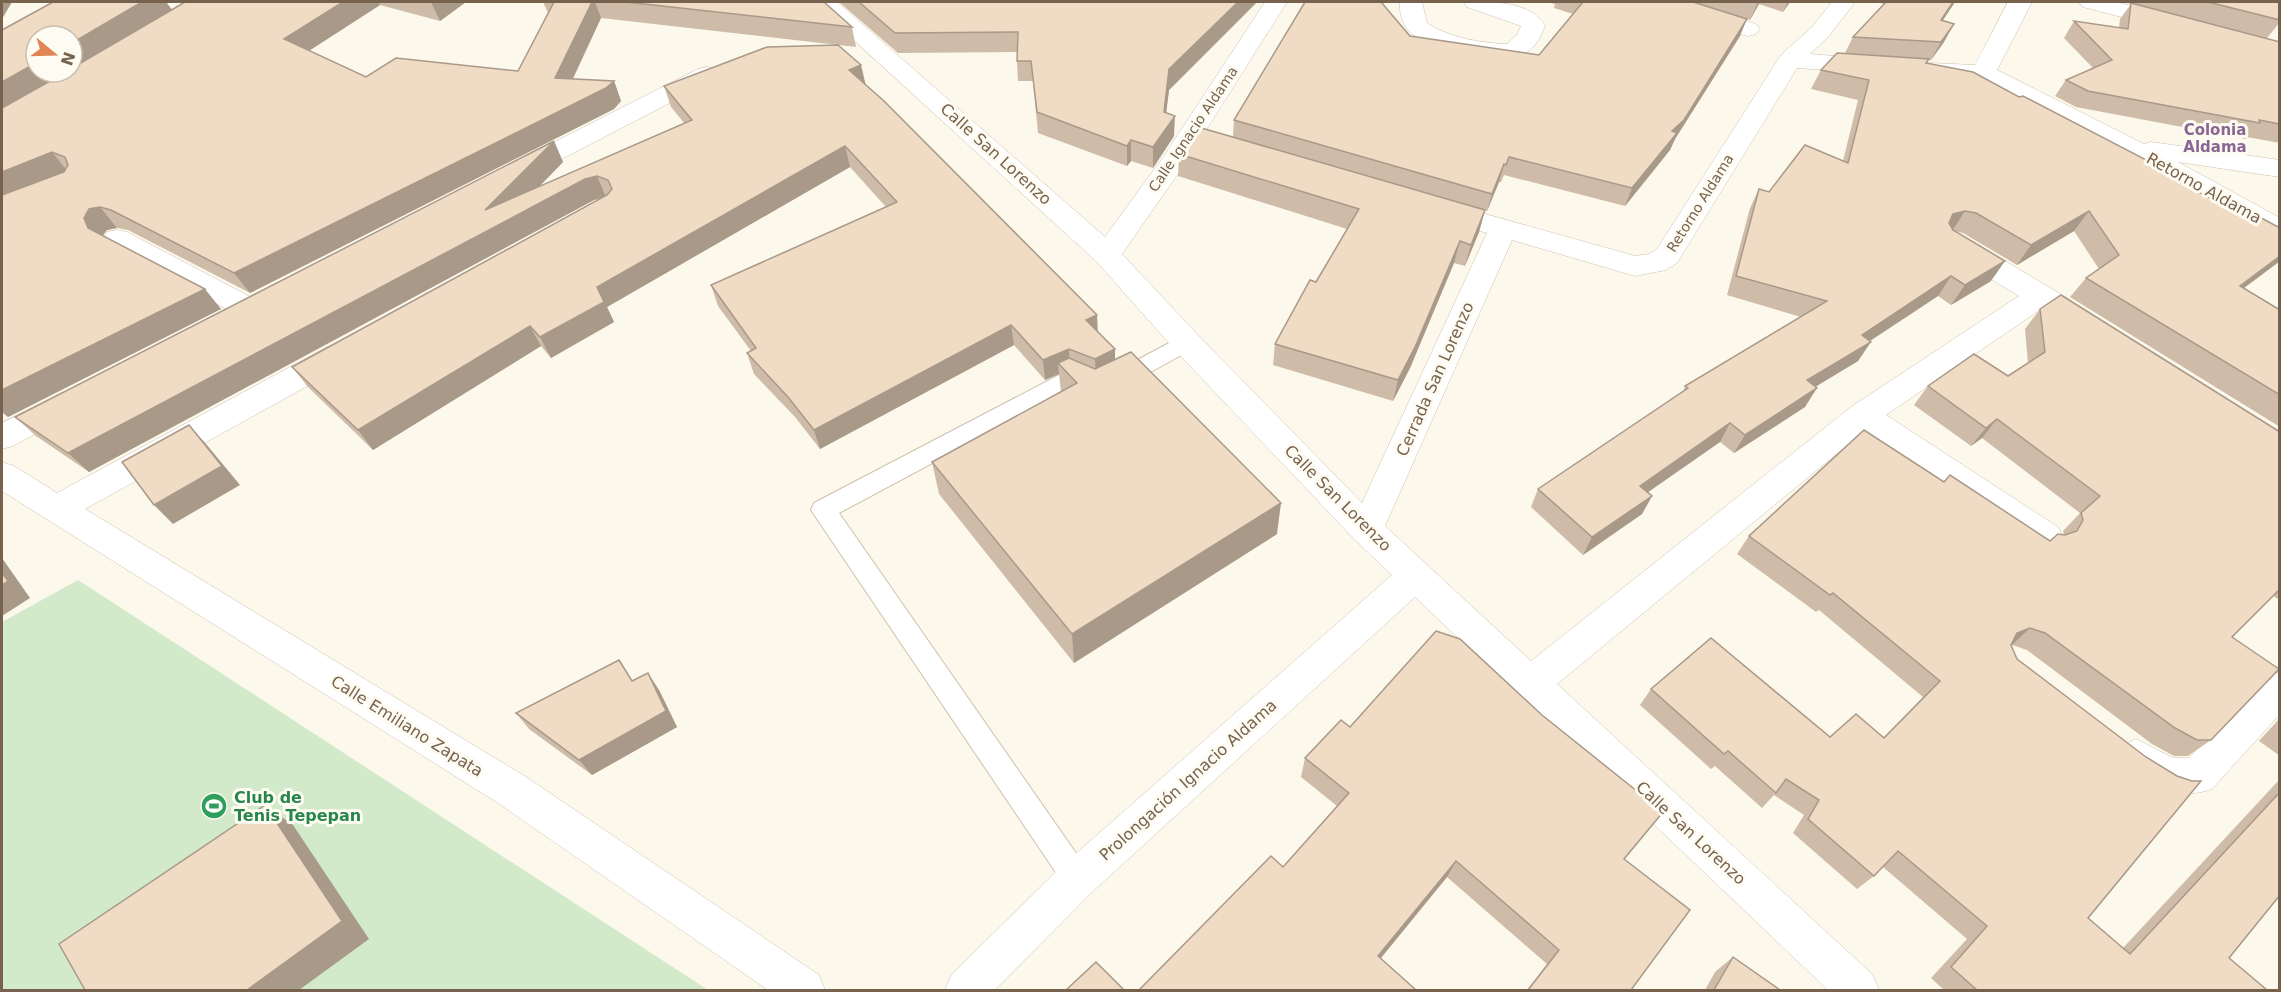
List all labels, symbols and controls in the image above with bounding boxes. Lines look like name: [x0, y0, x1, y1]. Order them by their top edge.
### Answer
north arrow: [24, 24, 84, 84]
text: N: [57, 49, 79, 68]
street label: Calle Ignacio Aldama: [1145, 63, 1241, 195]
street label: Calle San Lorenzo: [937, 99, 1055, 209]
district label: Colonia Aldama: [2183, 121, 2247, 156]
street label: Retorno Aldama: [2143, 149, 2265, 227]
street label: Retorno Aldama: [1663, 151, 1737, 255]
street label: Cerrada San Lorenzo: [1392, 299, 1478, 459]
street label: Calle San Lorenzo: [1281, 441, 1395, 555]
street label: Calle Emiliano Zapata: [328, 671, 486, 781]
street label: Prolongación Ignacio Aldama: [1096, 695, 1280, 865]
street label: Calle San Lorenzo: [1632, 777, 1750, 889]
place label: Club de Tenis Tepepan: [234, 788, 361, 825]
sports icon: Club de Tenis Tepepan: [199, 791, 229, 821]

